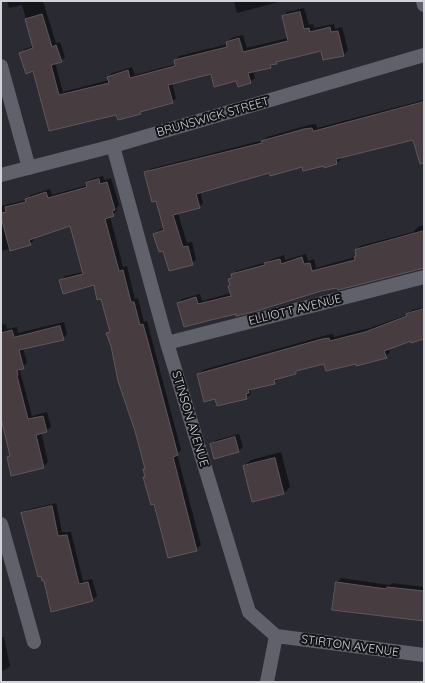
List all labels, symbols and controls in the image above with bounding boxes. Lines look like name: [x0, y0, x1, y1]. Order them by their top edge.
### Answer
street label: BRUNSWICK STREET: [155, 94, 271, 140]
street label: ELLIOTT AVENUE: [247, 291, 343, 329]
street label: STINSON AVENUE: [169, 369, 211, 469]
street label: STIRTON AVENUE: [300, 632, 400, 660]

